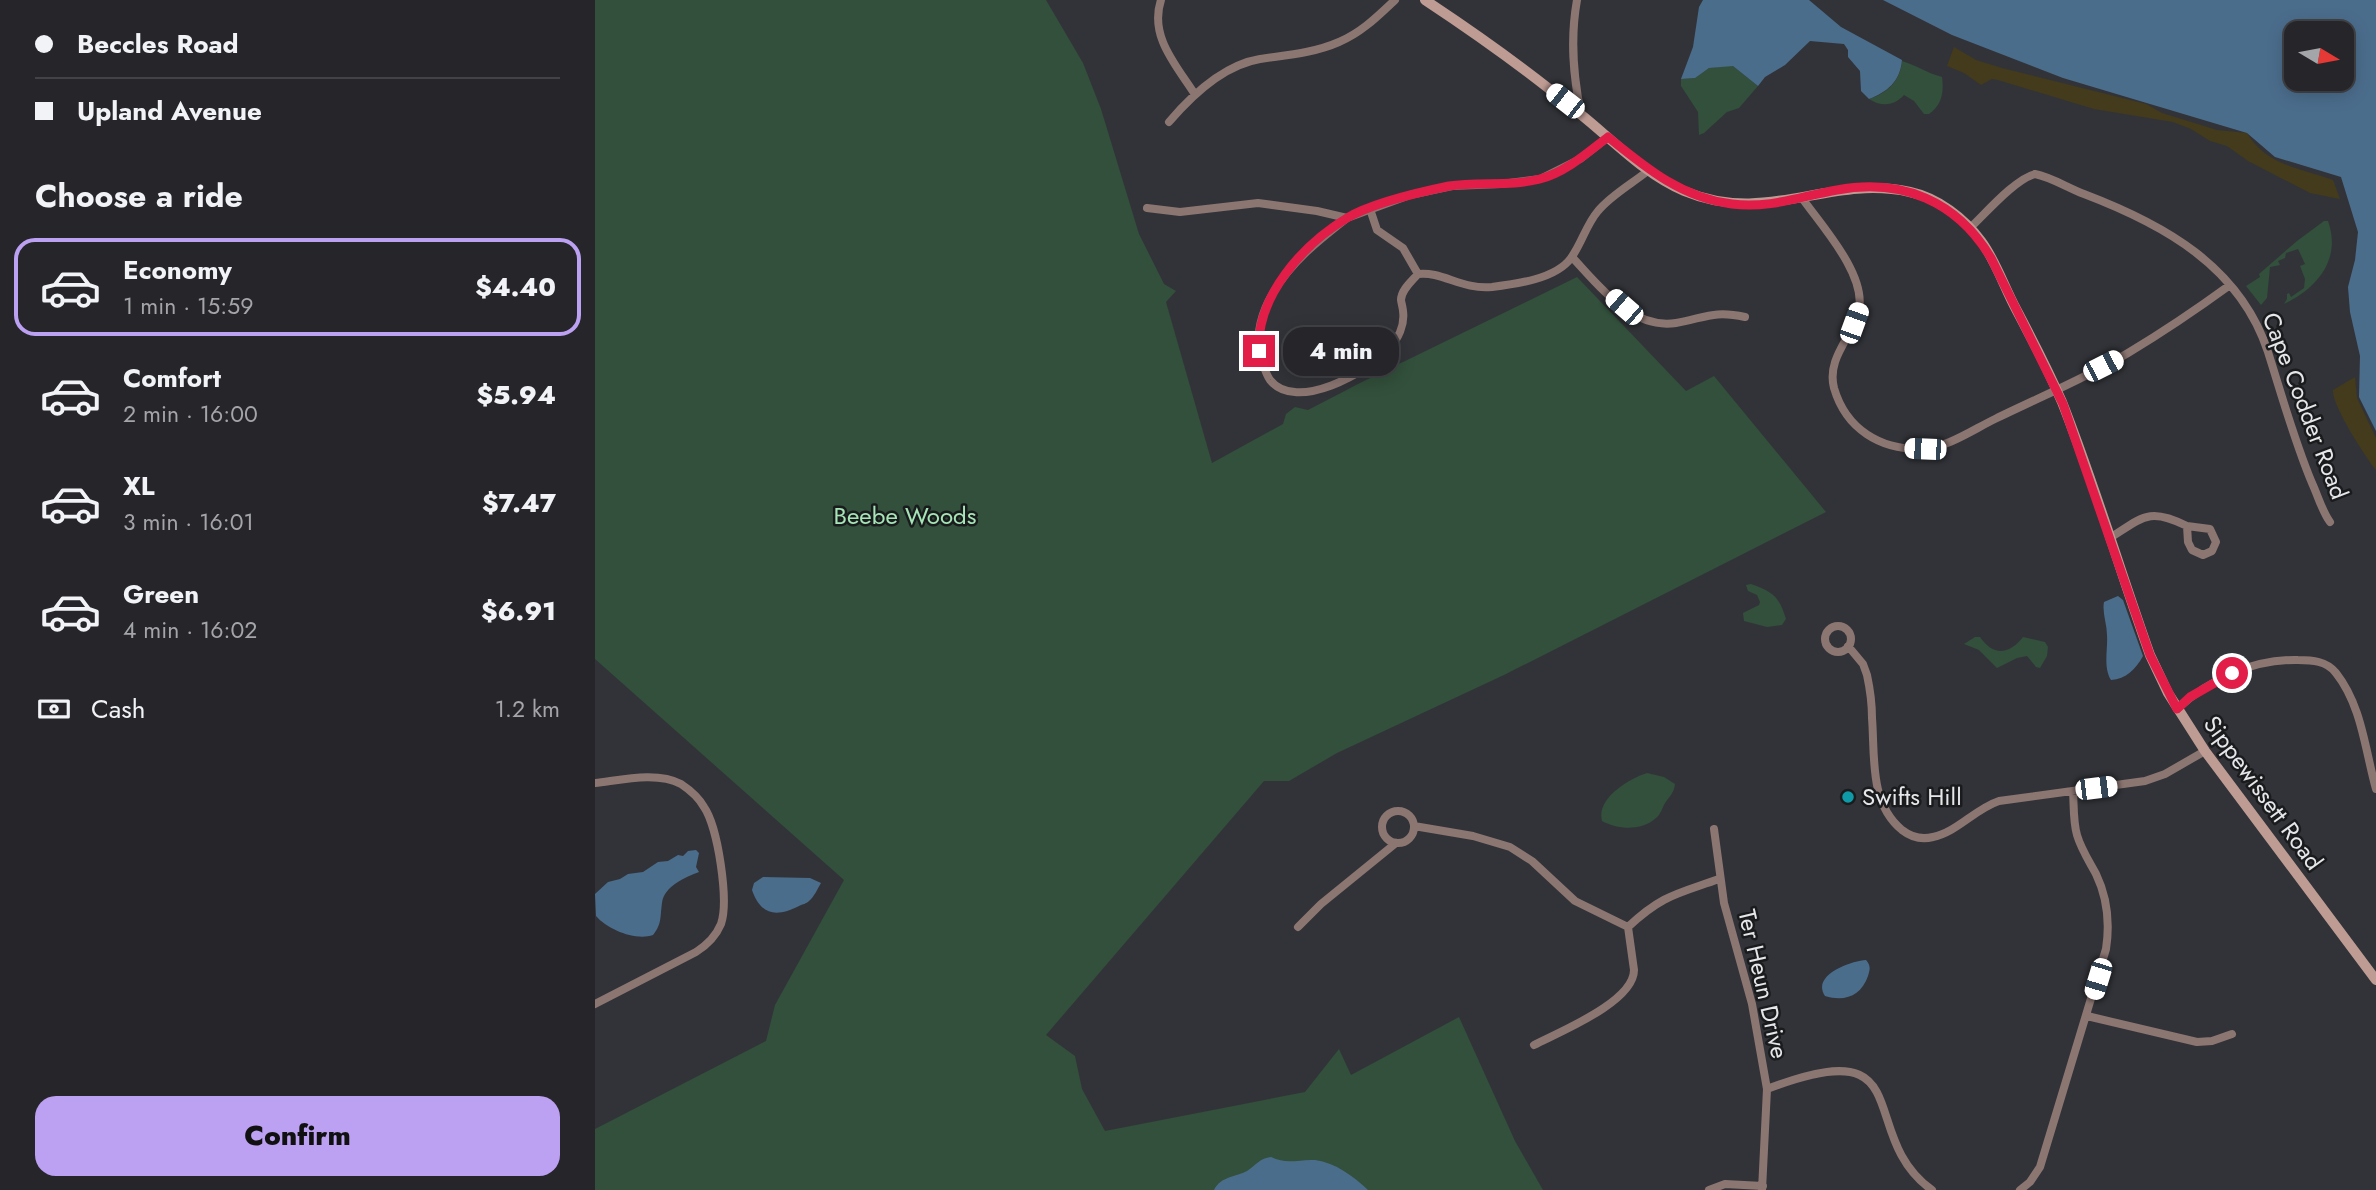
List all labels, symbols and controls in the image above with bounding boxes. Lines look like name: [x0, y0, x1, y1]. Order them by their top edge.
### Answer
north arrow: [2284, 21, 2354, 91]
map controls: [2284, 21, 2354, 91]
text: Beccles Road: [77, 25, 239, 63]
car: [1542, 80, 1589, 122]
text: Upland Avenue: [77, 92, 262, 130]
text: Choose a ride: [35, 173, 243, 219]
text: Economy: [123, 251, 232, 289]
icon: car: [39, 256, 102, 319]
text: $4.40: [475, 268, 556, 306]
car: [1602, 285, 1647, 329]
text: 1 min · 15:59: [123, 289, 253, 323]
car: [1837, 300, 1872, 346]
street label: Cape Codder Road: [2254, 307, 2357, 504]
callout: 4 min: [1283, 326, 1399, 376]
text: 4 min: [1310, 334, 1372, 368]
route end: [1243, 335, 1275, 367]
car: [2080, 347, 2127, 385]
text: Comfort: [123, 359, 221, 397]
icon: car: [39, 364, 102, 427]
text: $5.94: [476, 376, 556, 414]
text: 2 min · 16:00: [123, 397, 258, 431]
car: [1904, 438, 1947, 460]
text: XL: [123, 467, 155, 505]
icon: car: [39, 472, 102, 535]
text: $7.47: [482, 484, 556, 522]
park label: Beebe Woods: [834, 498, 976, 533]
text: 3 min · 16:01: [123, 505, 254, 539]
text: Green: [123, 575, 199, 613]
icon: car: [39, 580, 102, 643]
text: $6.91: [481, 592, 556, 630]
text: 4 min · 16:02: [123, 613, 257, 647]
route start: [2216, 657, 2248, 689]
icon: cash: [35, 690, 73, 728]
text: Cash: [91, 690, 145, 728]
text: 1.2 km: [495, 692, 560, 726]
street label: Sippewissett Road: [2195, 708, 2331, 877]
car: [2074, 775, 2119, 801]
place label: Swifts Hill: [1862, 779, 1962, 814]
marker: Swifts Hill: [1840, 789, 1856, 805]
street label: Ter Heun Drive: [1729, 906, 1798, 1062]
car: [2082, 956, 2115, 1002]
button: Confirm: [35, 1096, 560, 1176]

